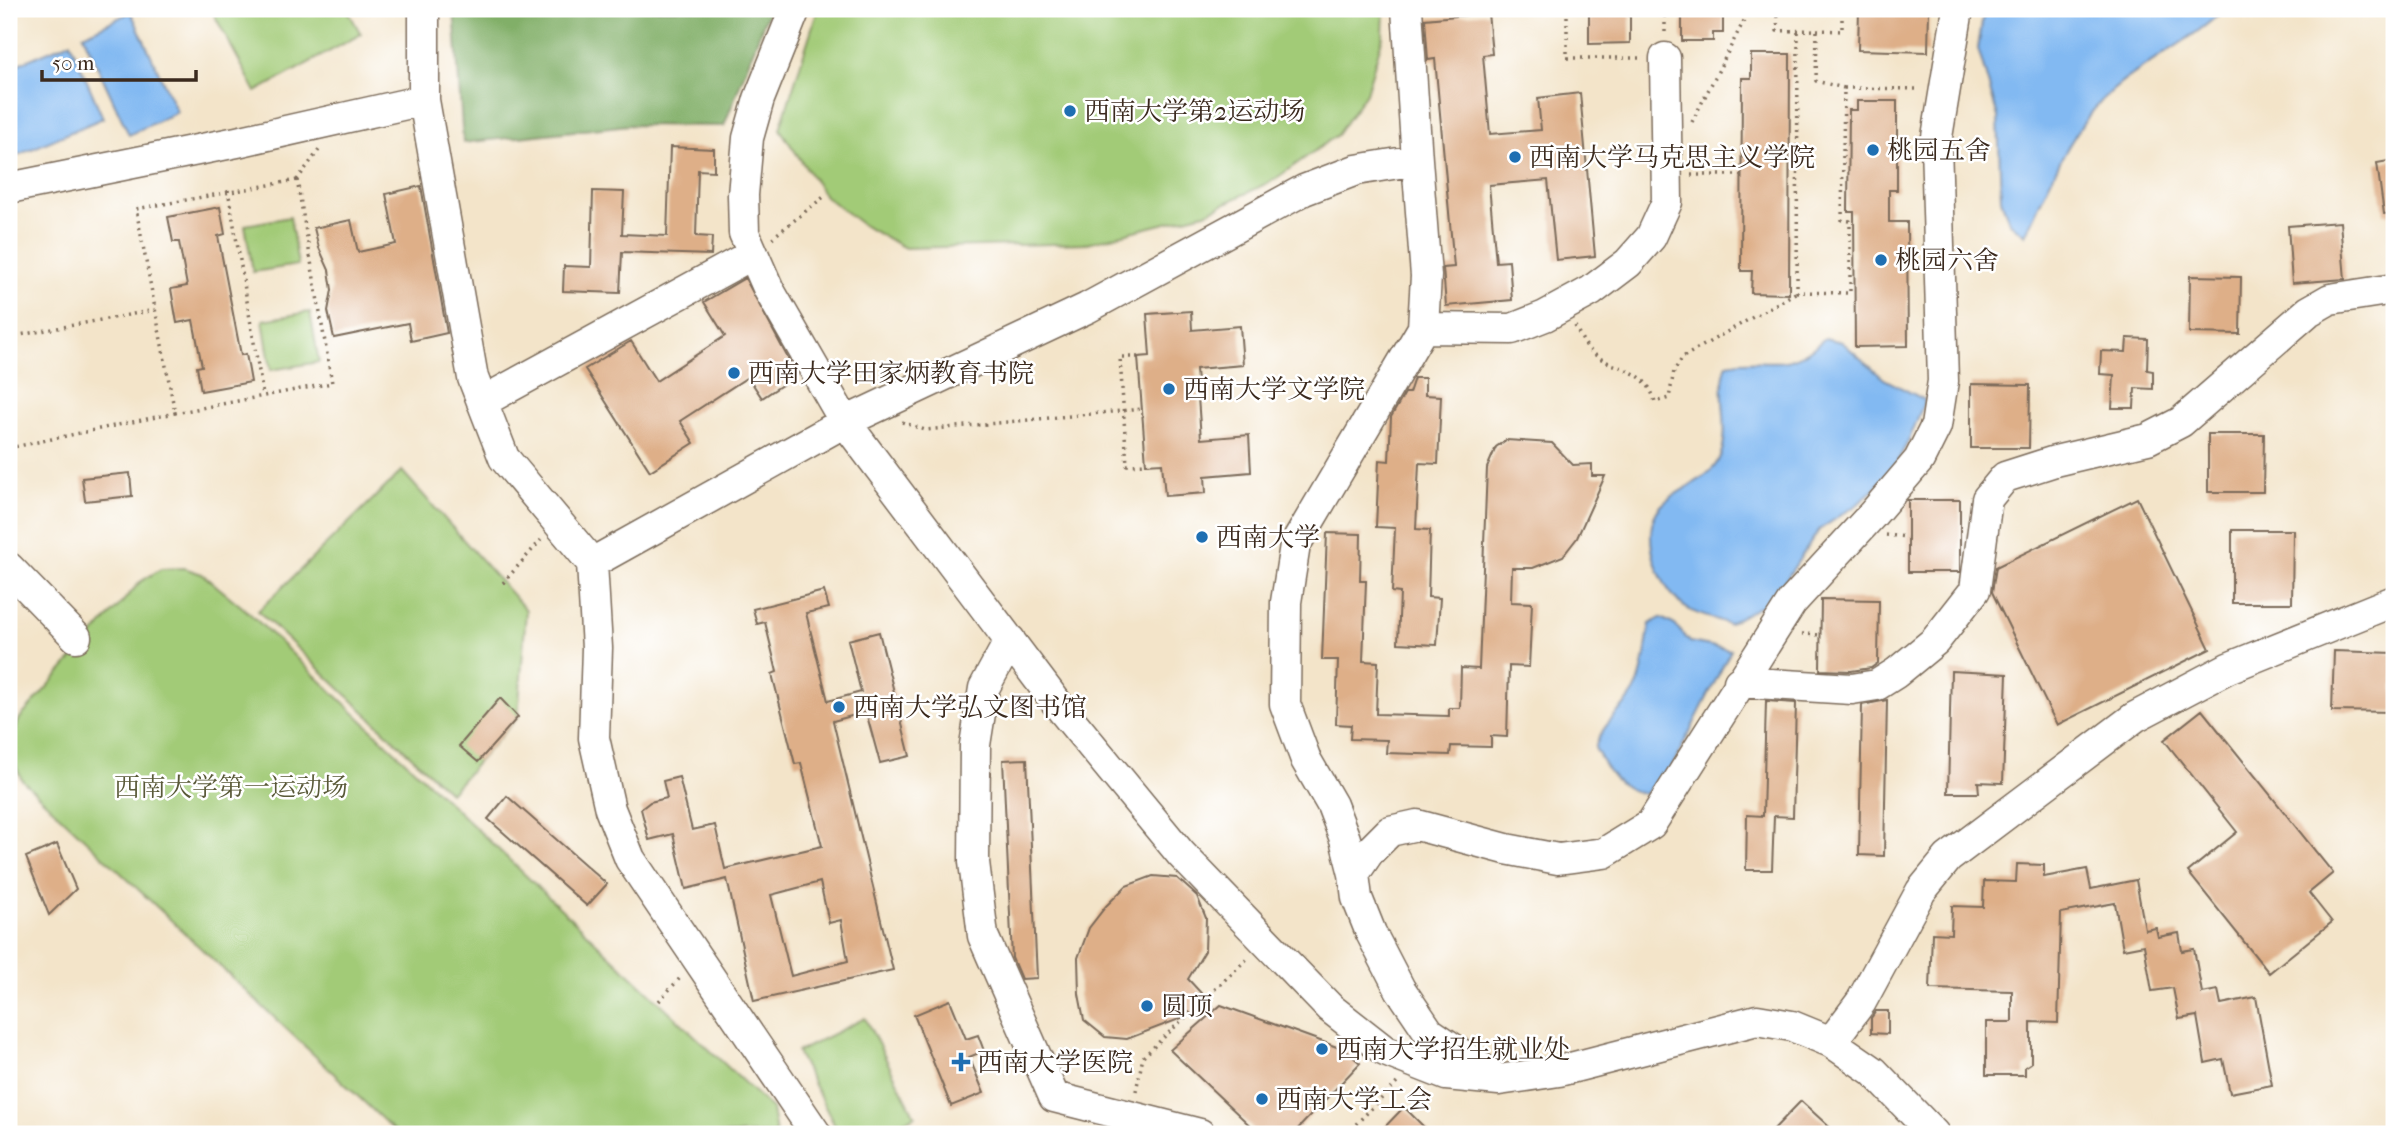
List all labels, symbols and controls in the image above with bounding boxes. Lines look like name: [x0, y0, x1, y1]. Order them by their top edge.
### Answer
scale bar: [42, 38, 196, 82]
text: 50 m: [52, 51, 95, 75]
place label: 西南大学第2运动场: [1084, 96, 1305, 127]
marker: 西南大学第2运动场: [1062, 103, 1078, 119]
place label: 桃园五舍: [1887, 135, 1991, 166]
place label: 西南大学马克思主义学院: [1529, 142, 1815, 173]
marker: 桃园五舍: [1865, 142, 1881, 158]
marker: 西南大学马克思主义学院: [1507, 149, 1523, 165]
place label: 桃园六舍: [1895, 245, 1999, 276]
marker: 桃园六舍: [1873, 252, 1889, 268]
place label: 西南大学田家炳教育书院: [748, 358, 1034, 389]
marker: 西南大学田家炳教育书院: [726, 365, 742, 381]
place label: 西南大学文学院: [1183, 374, 1365, 405]
marker: 西南大学文学院: [1161, 381, 1177, 397]
place label: 西南大学: [1216, 522, 1320, 553]
marker: 西南大学: [1194, 529, 1210, 545]
place label: 西南大学弘文图书馆: [853, 692, 1087, 723]
marker: 西南大学弘文图书馆: [831, 699, 847, 715]
park label: 西南大学第一运动场: [114, 772, 348, 803]
place label: 圆顶: [1161, 991, 1213, 1022]
marker: 圆顶: [1139, 998, 1155, 1014]
place label: 西南大学招生就业处: [1336, 1034, 1570, 1065]
marker: 西南大学招生就业处: [1314, 1041, 1330, 1057]
place label: 西南大学医院: [977, 1047, 1133, 1078]
marker: 西南大学医院: [951, 1052, 971, 1072]
place label: 西南大学工会: [1276, 1084, 1432, 1115]
marker: 西南大学工会: [1254, 1091, 1270, 1107]

